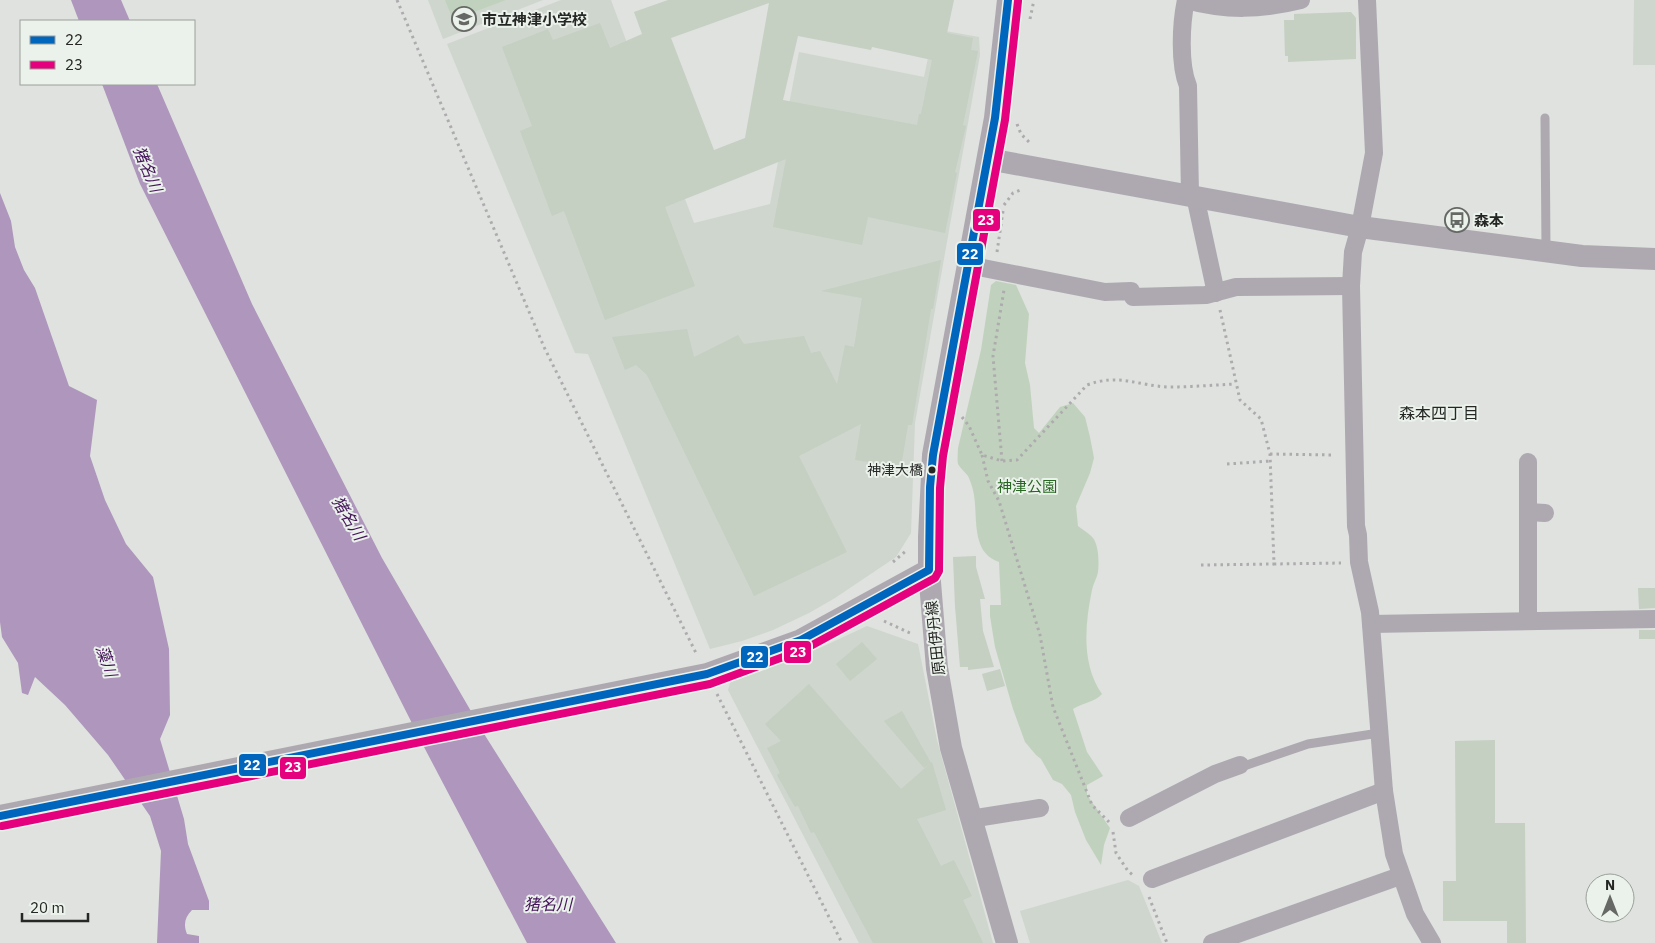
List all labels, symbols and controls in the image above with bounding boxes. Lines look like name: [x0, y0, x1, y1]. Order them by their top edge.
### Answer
school or university icon: 市立神津小学校: [451, 6, 477, 32]
place label: 市立神津小学校: [482, 10, 587, 29]
legend: [20, 20, 195, 85]
text: 22: [65, 30, 83, 49]
text: 23: [65, 55, 83, 74]
water label: 猪名川: [129, 143, 167, 197]
bus stop icon: 森本: [1444, 207, 1470, 233]
line badge: 23: [972, 208, 1001, 232]
text: 23: [978, 211, 994, 229]
place label: 森本: [1474, 211, 1504, 230]
line badge: 22: [956, 242, 984, 266]
text: 22: [962, 245, 978, 263]
district label: 森本四丁目: [1399, 403, 1479, 423]
place label: 神津大橋: [867, 461, 923, 479]
marker: 神津大橋: [927, 465, 937, 475]
park label: 神津公園: [997, 477, 1057, 496]
water label: 猪名川: [328, 492, 371, 545]
street label: 原田伊丹線: [922, 600, 948, 676]
line badge: 23: [783, 640, 812, 664]
water label: 藻川: [92, 643, 122, 681]
text: 23: [790, 643, 806, 661]
line badge: 22: [740, 645, 769, 669]
text: 22: [747, 648, 763, 666]
line badge: 22: [238, 753, 267, 777]
text: 22: [244, 756, 260, 774]
line badge: 23: [279, 756, 307, 780]
text: 23: [285, 758, 301, 776]
north arrow: [1585, 873, 1635, 923]
text: N: [1605, 876, 1615, 894]
scale bar: [22, 890, 89, 922]
water label: 猪名川: [524, 894, 574, 914]
text: 20 m: [30, 898, 65, 917]

